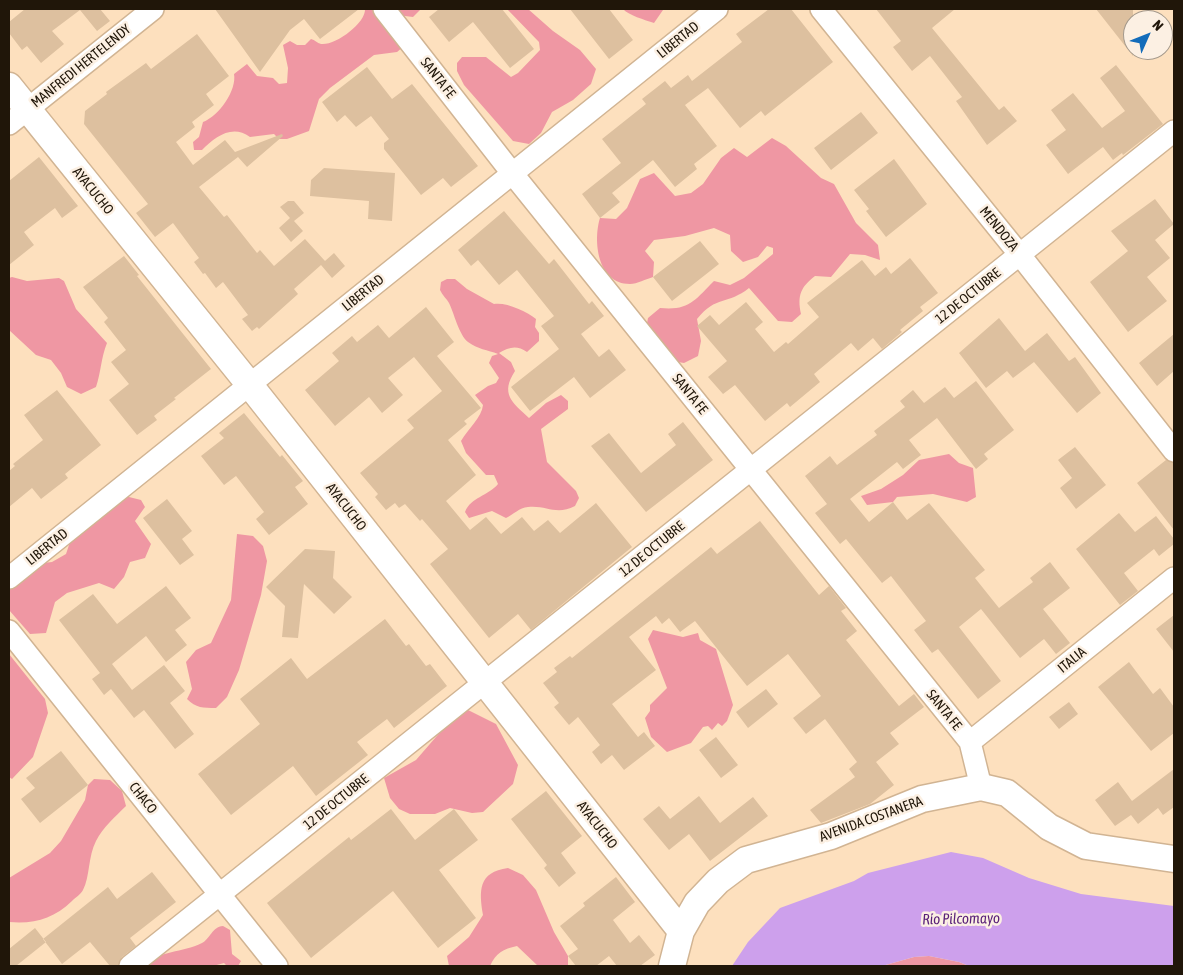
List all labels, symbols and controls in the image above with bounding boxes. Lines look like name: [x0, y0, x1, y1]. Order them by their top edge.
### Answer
north arrow: [1123, 10, 1173, 60]
text: N: [1149, 17, 1167, 34]
street label: LIBERTAD: [654, 18, 702, 62]
street label: MANFREDI HERTELENDY: [28, 21, 134, 111]
street label: SANTA FE: [417, 54, 459, 102]
street label: AYACUCHO: [69, 164, 117, 218]
street label: MENDOZA: [976, 203, 1022, 255]
street label: 12 DE OCTUBRE: [932, 265, 1004, 327]
street label: LIBERTAD: [339, 271, 387, 315]
street label: SANTA FE: [669, 370, 711, 418]
street label: AYACUCHO: [322, 480, 370, 534]
street label: 12 DE OCTUBRE: [616, 518, 688, 580]
street label: LIBERTAD: [23, 525, 71, 569]
street label: ITALIA: [1054, 643, 1090, 677]
street label: SANTA FE: [923, 686, 965, 734]
street label: 12 DE OCTUBRE: [300, 771, 372, 833]
street label: CHACO: [125, 779, 161, 817]
street label: AVENIDA COSTANERA: [817, 793, 925, 845]
street label: AYACUCHO: [573, 798, 621, 852]
water label: Río Pilcomayo: [922, 909, 1000, 929]

